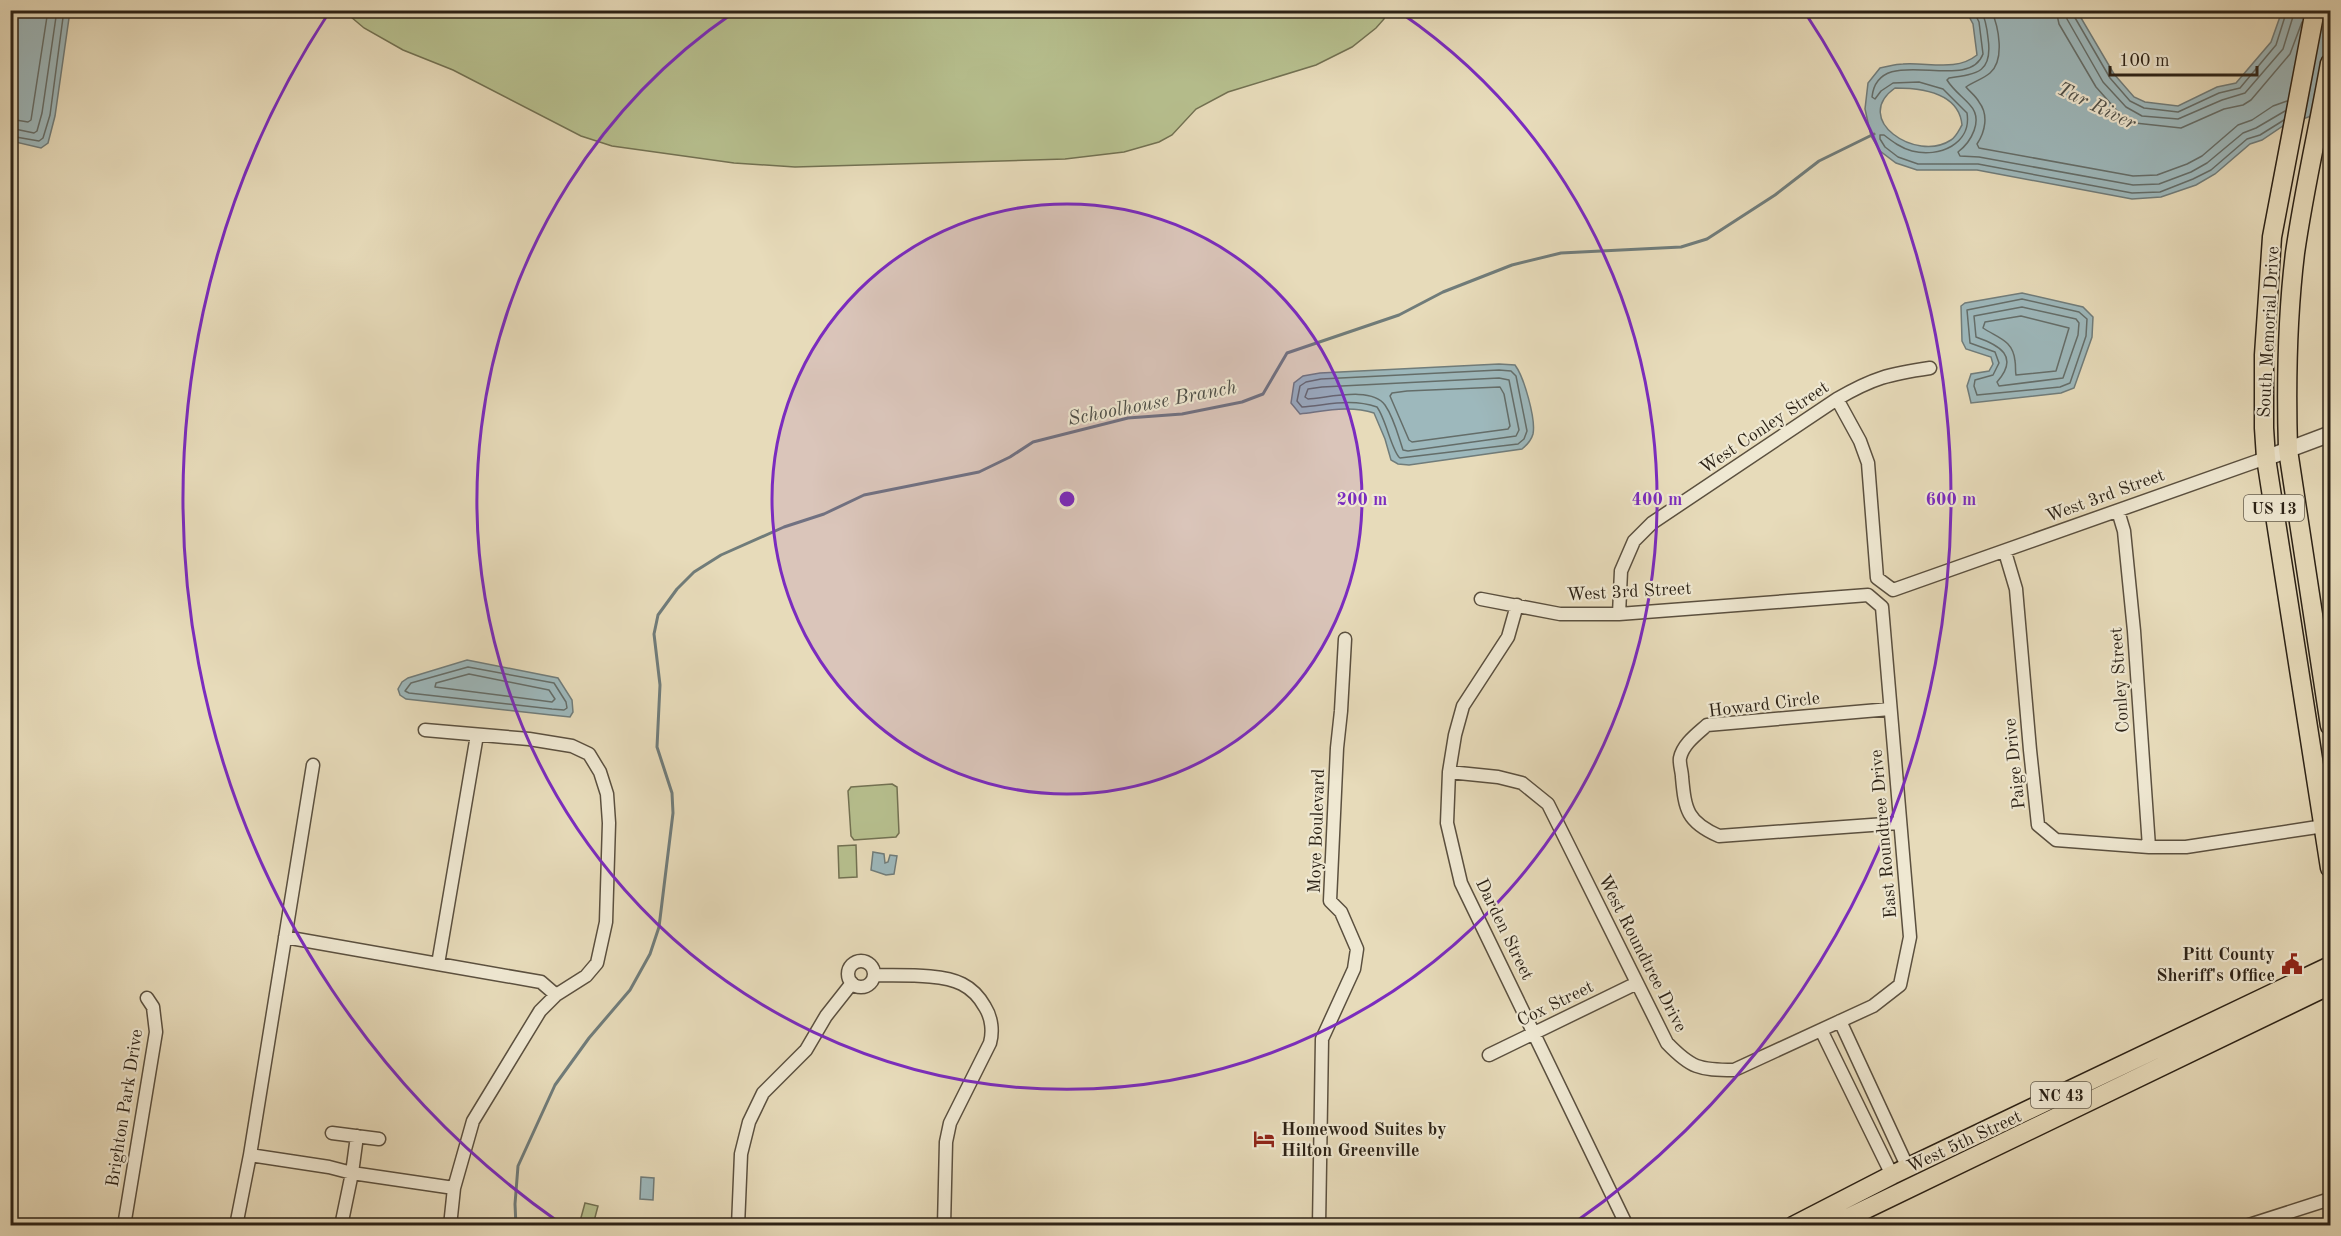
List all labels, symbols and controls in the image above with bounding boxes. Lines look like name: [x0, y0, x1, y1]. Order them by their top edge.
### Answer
scale bar: [2110, 39, 2257, 77]
text: 100 m: [2119, 52, 2170, 70]
water label: Tar River: [2054, 79, 2139, 135]
street label: South Memorial Drive: [2256, 246, 2282, 418]
water label: Schoolhouse Branch: [1066, 378, 1239, 430]
street label: West Conley Street: [1697, 378, 1832, 478]
street label: West 3rd Street: [2044, 466, 2167, 526]
centre of rings: [1057, 489, 1077, 509]
text: 200 m: [1337, 491, 1387, 509]
text: 400 m: [1632, 491, 1682, 509]
text: 600 m: [1926, 491, 1976, 509]
road number: US 13: [2244, 495, 2304, 521]
street label: West 3rd Street: [1566, 580, 1692, 604]
street label: Conley Street: [2107, 626, 2133, 733]
street label: Howard Circle: [1707, 689, 1821, 721]
street label: Paige Drive: [2001, 717, 2029, 810]
street label: East Roundtree Drive: [1868, 749, 1900, 919]
street label: Moye Boulevard: [1306, 768, 1328, 894]
street label: West Roundtree Drive: [1595, 872, 1690, 1035]
street label: Darden Street: [1472, 876, 1536, 983]
place label: Pitt County Sheriff's Office: [2156, 946, 2275, 985]
public building icon: Pitt County Sheriff's Office: [2280, 952, 2304, 976]
street label: Cox Street: [1514, 978, 1597, 1030]
street label: Brighton Park Drive: [104, 1028, 146, 1188]
road number: NC 43: [2031, 1082, 2091, 1108]
street label: West 5th Street: [1904, 1108, 2025, 1176]
place label: Homewood Suites by Hilton Greenville: [1281, 1121, 1447, 1160]
hotel icon: Homewood Suites by Hilton Greenville: [1252, 1127, 1276, 1151]

